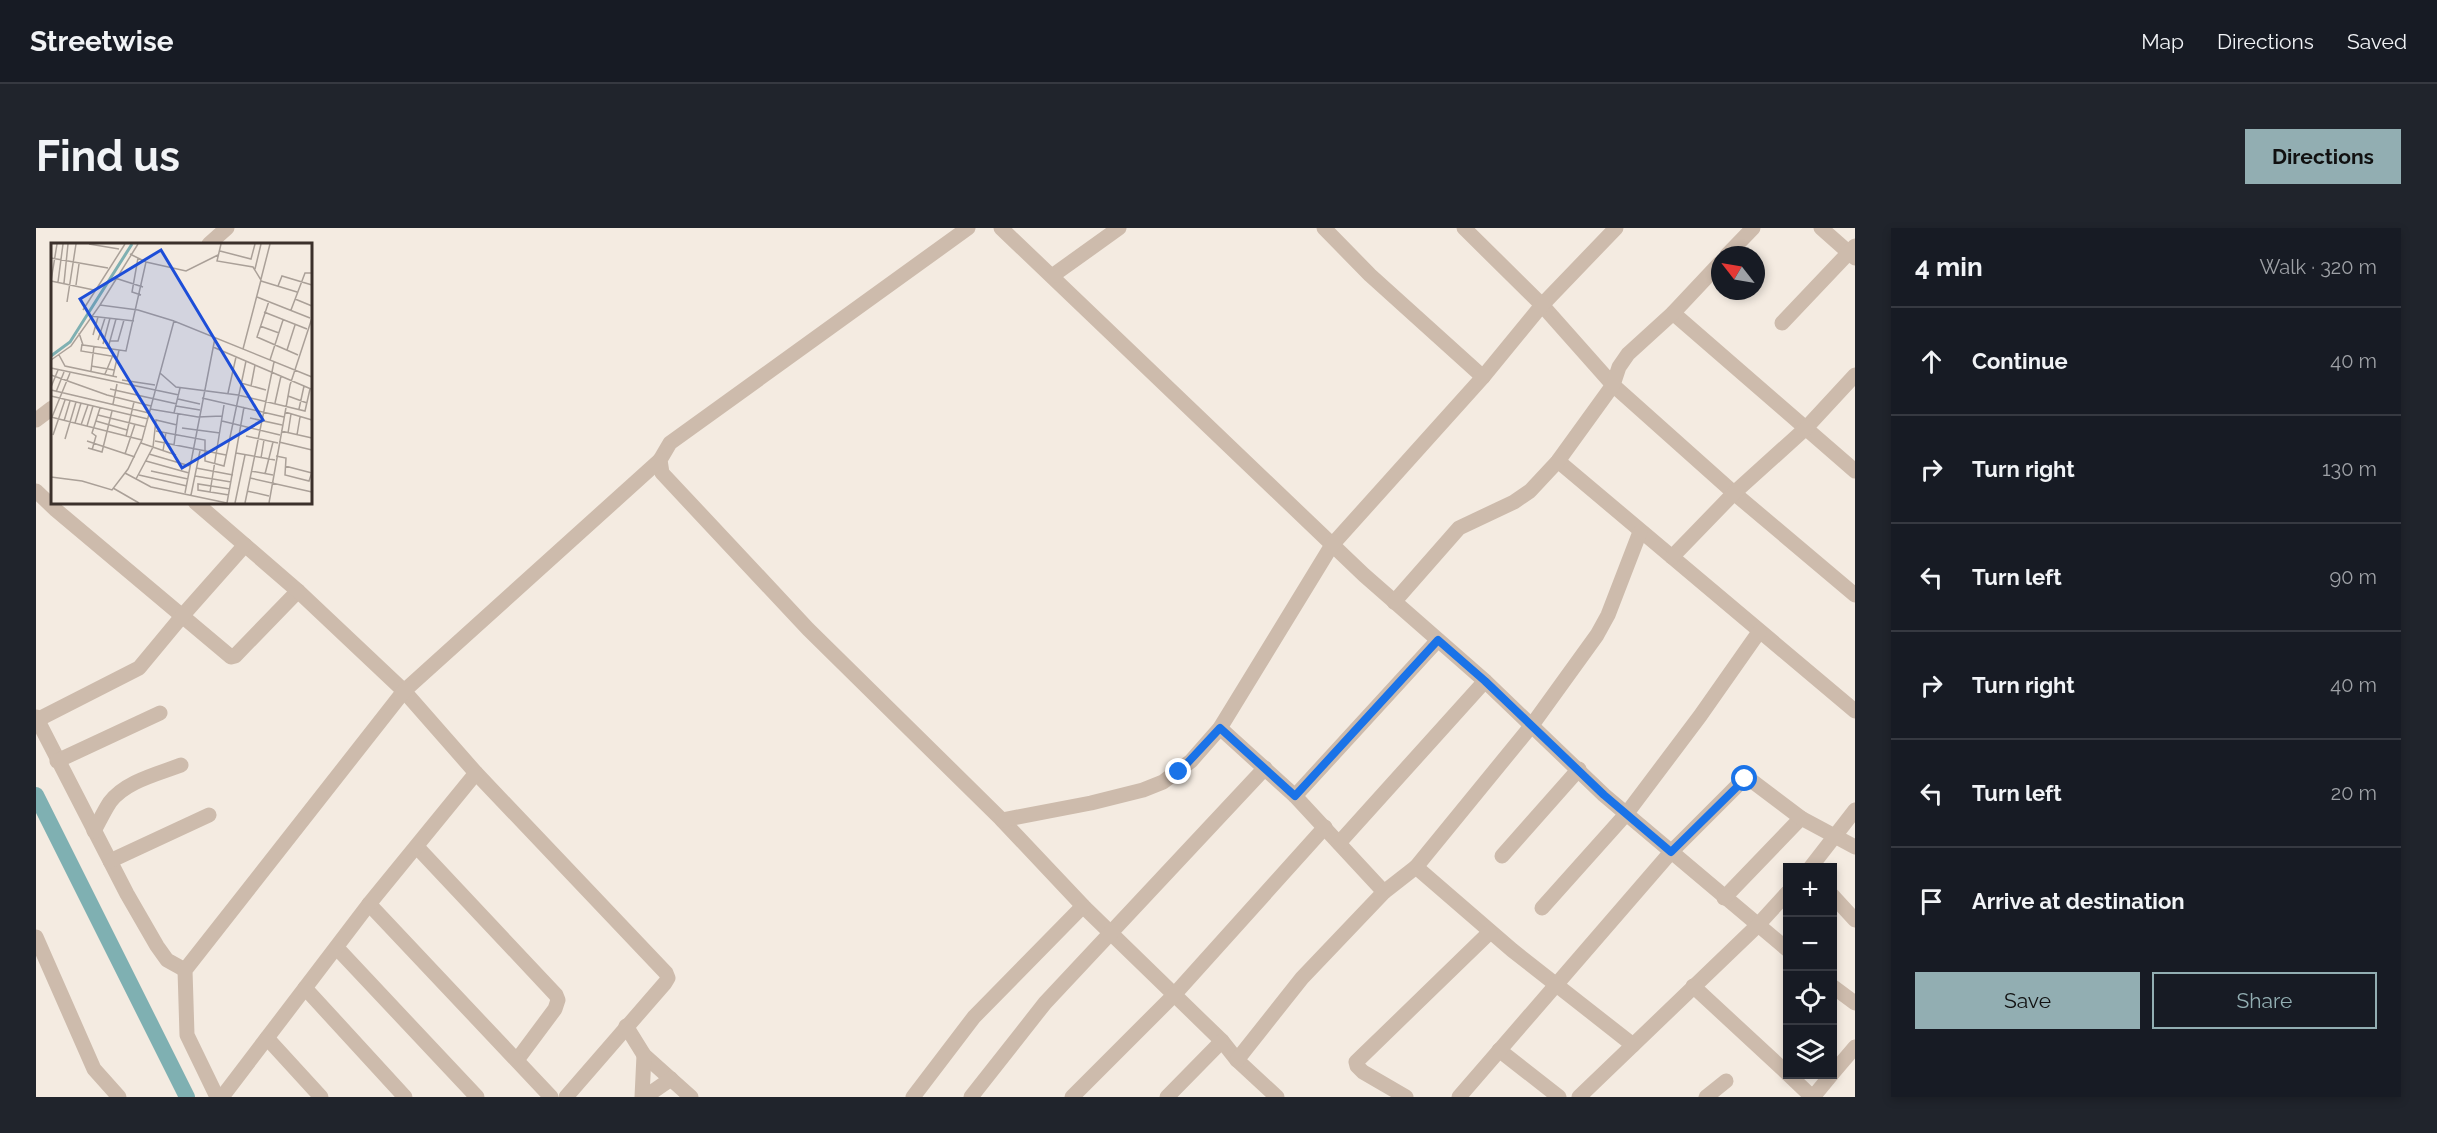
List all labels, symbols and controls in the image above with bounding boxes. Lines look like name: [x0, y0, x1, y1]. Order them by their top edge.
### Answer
text: Streetwise: [30, 25, 174, 58]
text: Map: [2141, 29, 2184, 54]
text: Directions: [2217, 29, 2314, 54]
text: Saved: [2347, 29, 2407, 54]
button: Directions: [2245, 129, 2401, 184]
text: Find us: [36, 132, 180, 181]
inset map: [51, 243, 312, 504]
north arrow: [1711, 246, 1765, 300]
text: 4 min: [1915, 252, 1983, 282]
text: Walk · 320 m: [2259, 255, 2377, 279]
icon: ahead: [1915, 345, 1948, 378]
text: Continue: [1972, 348, 2068, 374]
text: 40 m: [2330, 349, 2377, 373]
icon: right: [1915, 453, 1948, 486]
text: Turn right: [1972, 456, 2075, 482]
text: 130 m: [2322, 457, 2377, 481]
icon: left: [1915, 561, 1948, 594]
text: Turn left: [1972, 564, 2062, 590]
text: 90 m: [2330, 565, 2377, 589]
icon: right: [1915, 669, 1948, 702]
text: Turn right: [1972, 672, 2075, 698]
text: 40 m: [2330, 673, 2377, 697]
route end: [1165, 758, 1191, 784]
route start: [1731, 765, 1757, 791]
icon: left: [1915, 777, 1948, 810]
text: Turn left: [1972, 780, 2062, 806]
text: 20 m: [2331, 781, 2377, 805]
map controls: [1783, 863, 1837, 1079]
button: +: [1783, 863, 1837, 917]
icon: arrive: [1915, 885, 1948, 918]
text: Arrive at destination: [1972, 888, 2185, 914]
button: −: [1783, 917, 1837, 971]
button: locate: [1783, 971, 1837, 1025]
button: Save: [1915, 972, 2140, 1029]
button: Share: [2152, 972, 2377, 1029]
button: layers: [1783, 1025, 1837, 1079]

